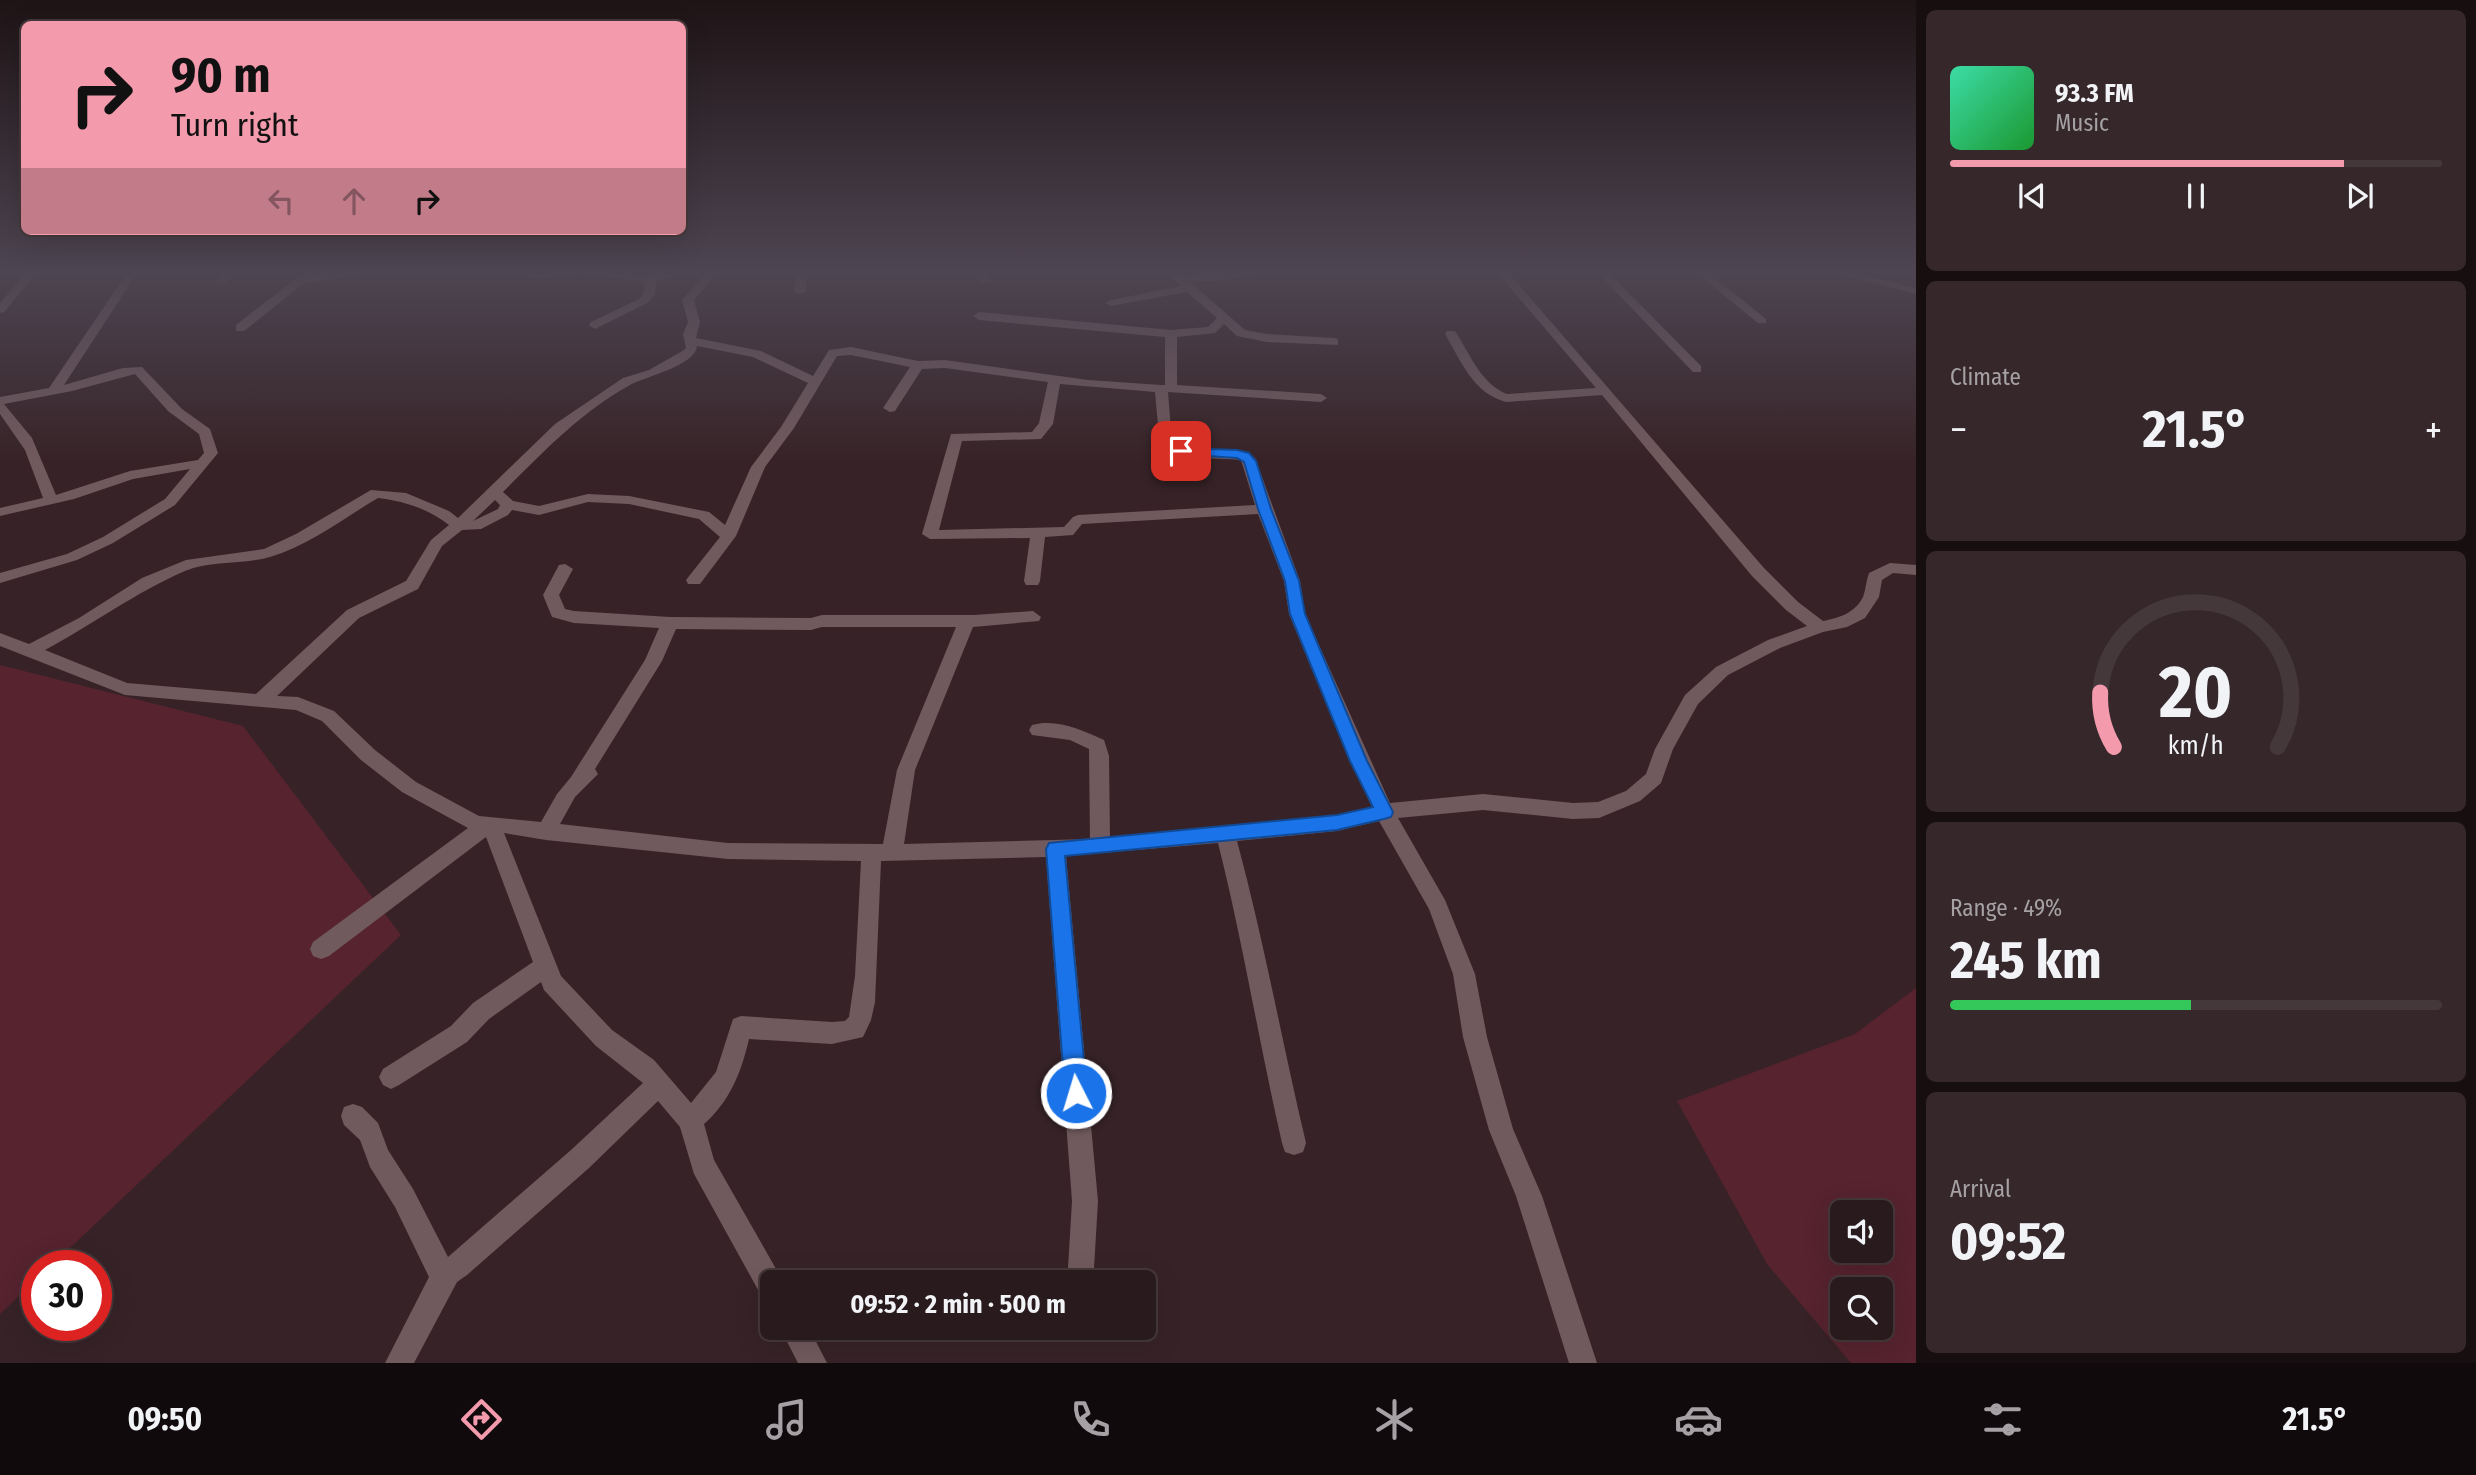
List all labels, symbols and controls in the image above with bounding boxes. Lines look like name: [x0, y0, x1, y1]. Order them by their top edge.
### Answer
text: 90 m: [171, 46, 271, 105]
icon: right: [56, 49, 147, 140]
text: 93.3 FM: [2055, 78, 2134, 109]
text: Turn right: [171, 106, 298, 144]
text: Music: [2055, 109, 2109, 137]
icon: previous: [2013, 177, 2051, 215]
icon: pause: [2177, 177, 2215, 215]
icon: next: [2341, 177, 2379, 215]
icon: left: [262, 182, 300, 220]
icon: ahead: [335, 182, 373, 220]
icon: right: [408, 182, 446, 220]
text: Climate: [1950, 363, 2021, 391]
text: 21.5°: [2142, 398, 2249, 461]
text: −: [1950, 407, 1967, 453]
text: +: [2425, 407, 2442, 453]
pin: [1151, 421, 1211, 481]
icon: arrive: [1162, 432, 1200, 470]
text: 20: [2158, 650, 2233, 737]
text: km/h: [2168, 731, 2224, 761]
text: Range · 49%: [1950, 894, 2062, 922]
text: 245 km: [1950, 929, 2102, 992]
position arrow: [1039, 1056, 1113, 1130]
text: Arrival: [1950, 1175, 2011, 1203]
map controls: [1830, 1200, 1893, 1340]
button: sound: [1830, 1200, 1893, 1263]
text: 09:52: [1950, 1210, 2066, 1273]
speed limit sign: 30: [21, 1250, 112, 1341]
button: search: [1830, 1277, 1893, 1340]
text: 09:52 · 2 min · 500 m: [850, 1289, 1066, 1320]
icon: directions: [457, 1395, 506, 1444]
icon: music: [762, 1395, 811, 1444]
icon: phone: [1066, 1395, 1115, 1444]
icon: climate: [1370, 1395, 1419, 1444]
icon: car: [1674, 1395, 1723, 1444]
icon: filters: [1978, 1395, 2027, 1444]
text: 09:50: [128, 1400, 202, 1438]
text: 21.5°: [2283, 1400, 2348, 1438]

